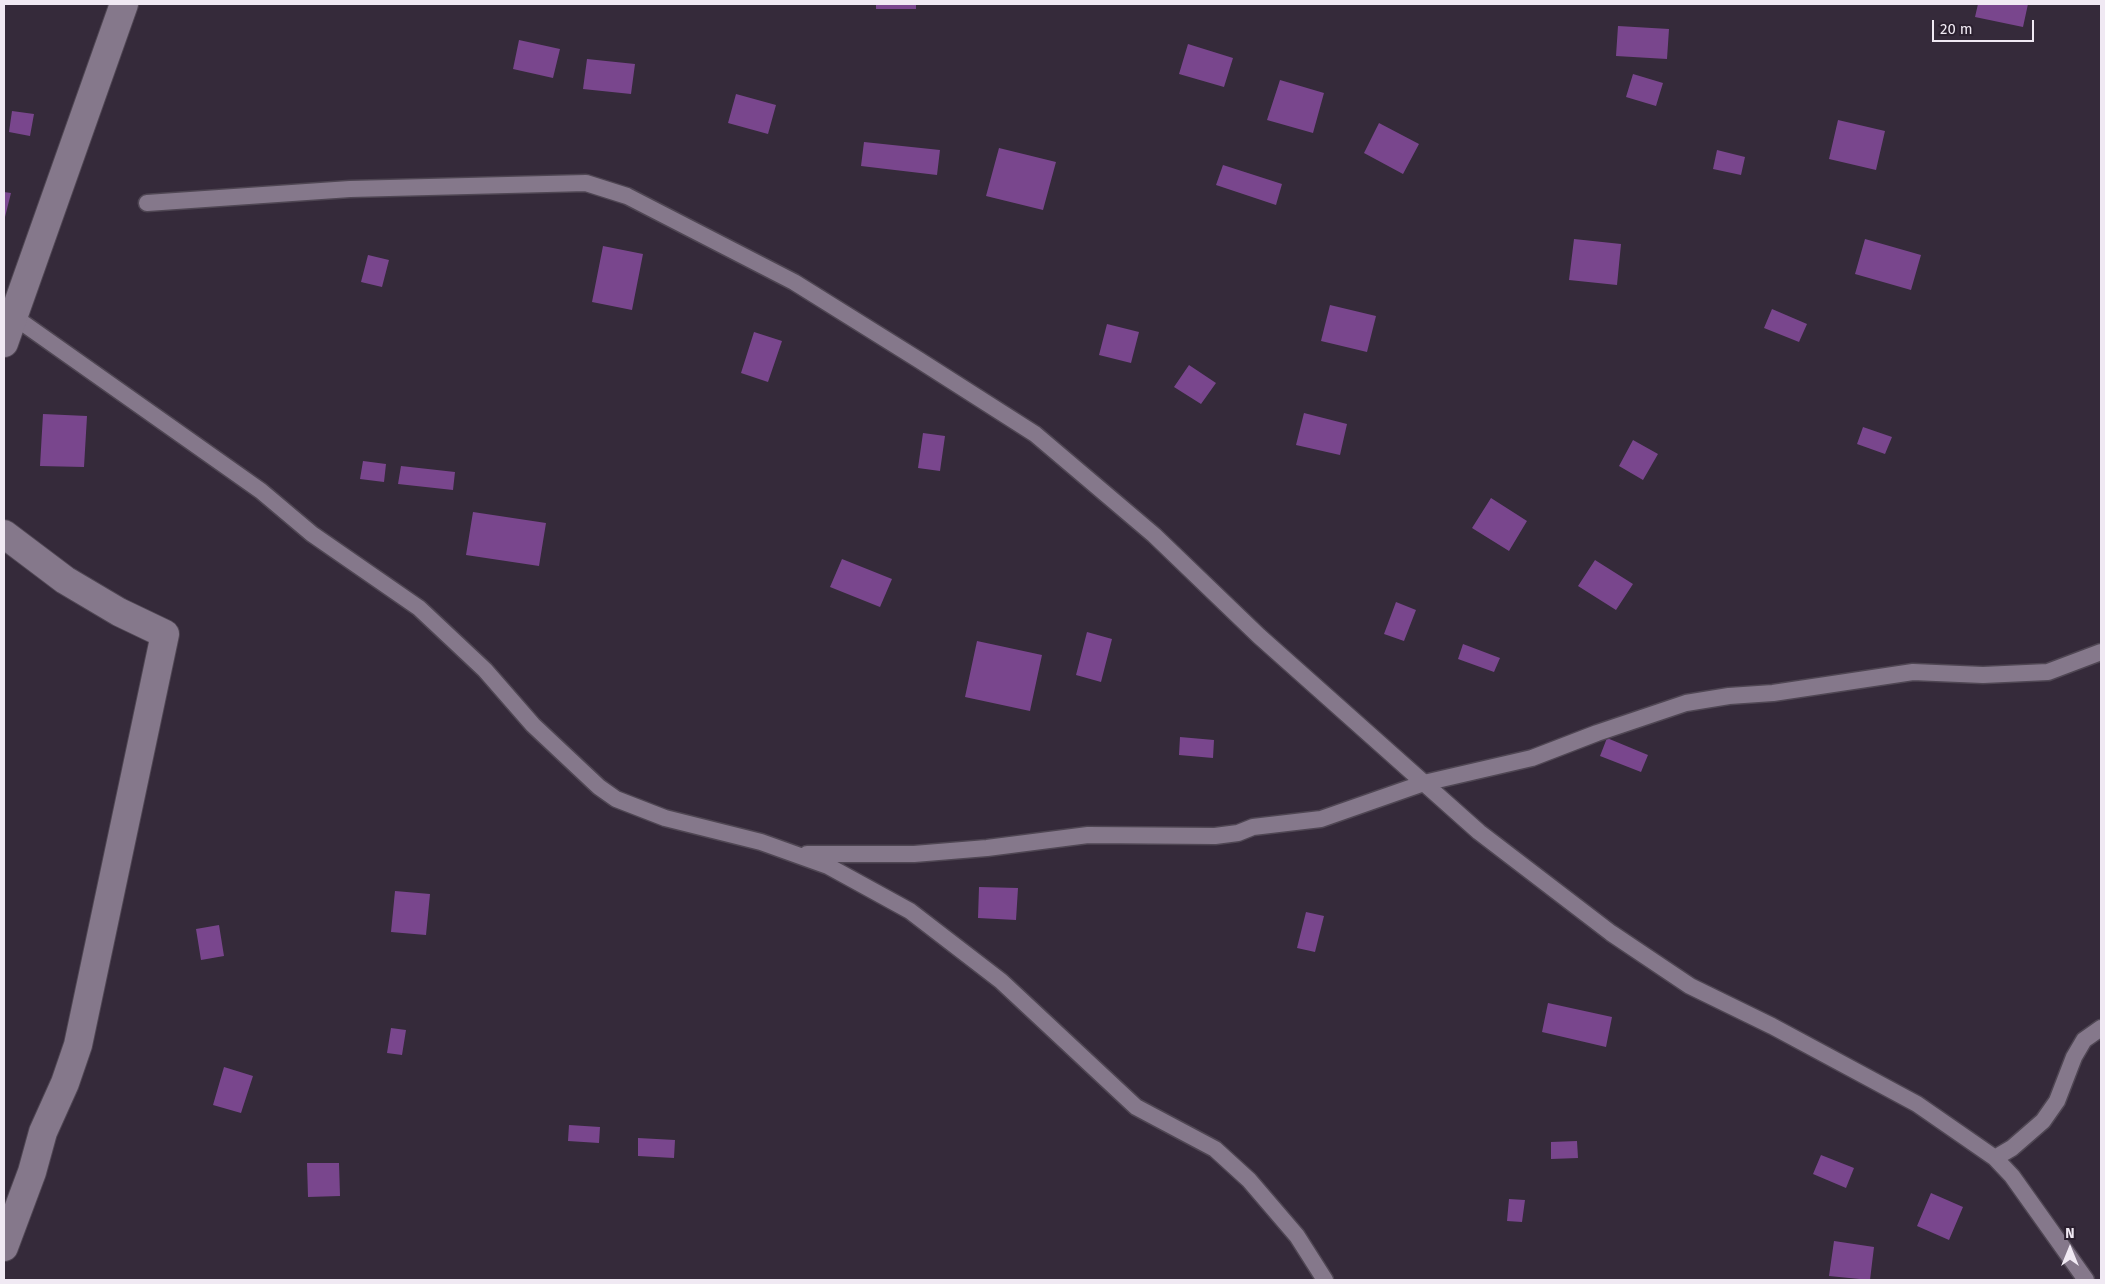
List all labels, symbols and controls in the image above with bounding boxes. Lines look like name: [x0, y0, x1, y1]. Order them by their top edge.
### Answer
scale bar: [1935, 10, 2038, 42]
text: 20 m: [1940, 20, 1973, 38]
north arrow: [2045, 1224, 2095, 1274]
text: N: [2065, 1225, 2075, 1242]

